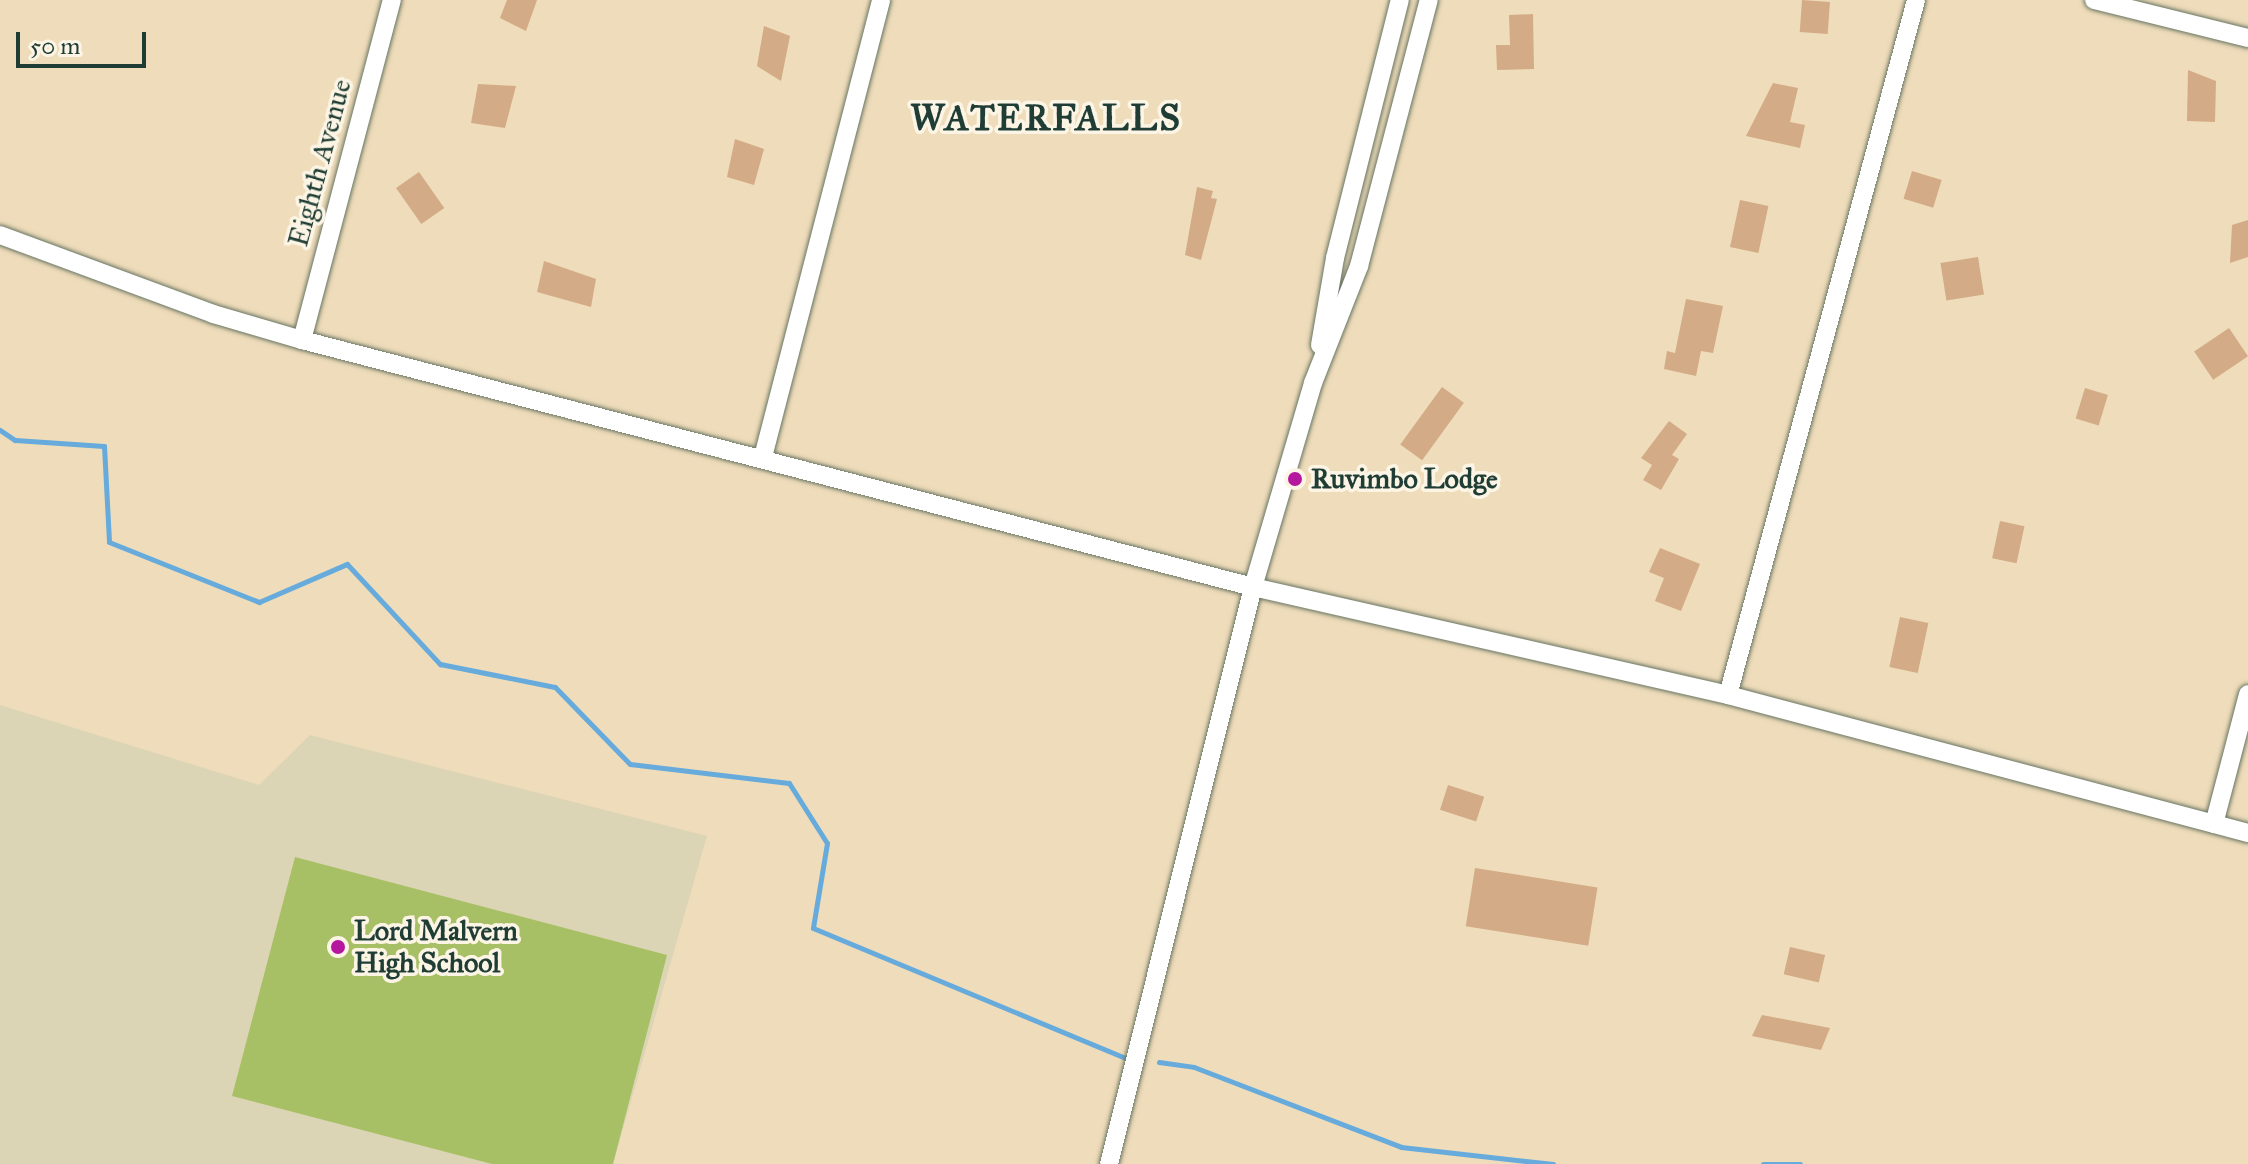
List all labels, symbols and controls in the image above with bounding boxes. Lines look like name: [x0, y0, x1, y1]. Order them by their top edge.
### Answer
scale bar: [20, 16, 150, 66]
text: 50 m: [30, 31, 80, 61]
street label: Eighth Avenue: [282, 76, 358, 250]
district label: WATERFALLS: [910, 97, 1182, 141]
place label: Ruvimbo Lodge: [1311, 462, 1498, 496]
marker: Ruvimbo Lodge: [1286, 470, 1304, 488]
place label: Lord Malvern High School: [354, 914, 518, 980]
marker: Lord Malvern High School: [329, 938, 347, 956]

